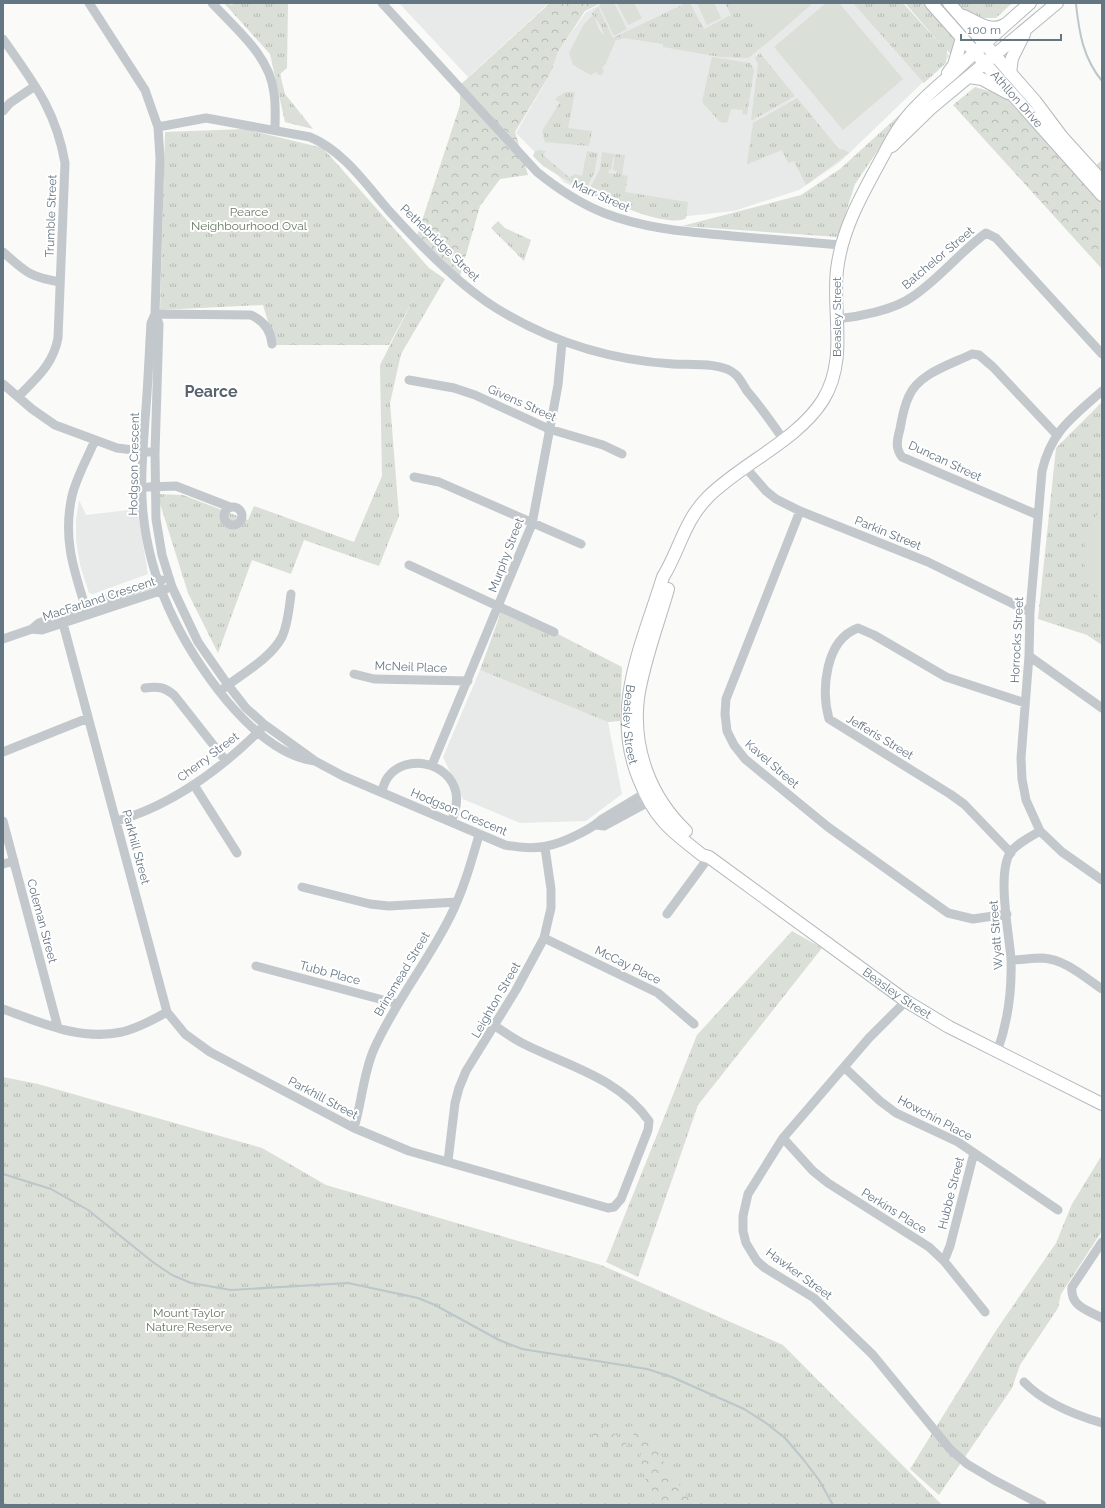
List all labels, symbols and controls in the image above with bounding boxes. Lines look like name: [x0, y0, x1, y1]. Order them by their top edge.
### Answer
scale bar: [961, 16, 1061, 42]
text: 100 m: [967, 23, 1001, 37]
street label: Athllon Drive: [988, 68, 1046, 131]
street label: Trumble Street: [43, 174, 59, 258]
street label: Marr Street: [570, 177, 632, 215]
street label: Pethebridge Street: [397, 202, 483, 284]
park label: Pearce Neighbourhood Oval: [191, 205, 308, 233]
street label: Batchelor Street: [899, 224, 977, 292]
street label: Beasley Street: [830, 277, 844, 357]
district label: Pearce: [184, 382, 238, 401]
street label: Givens Street: [486, 382, 558, 424]
street label: Hodgson Crescent: [126, 412, 142, 516]
street label: Duncan Street: [906, 438, 984, 484]
street label: Parkin Street: [853, 513, 923, 553]
street label: Murphy Street: [485, 516, 527, 594]
street label: MacFarland Crescent: [41, 574, 157, 624]
street label: Horrocks Street: [1008, 597, 1026, 683]
street label: McNeil Place: [374, 659, 448, 675]
street label: Beasley Street: [620, 684, 640, 766]
street label: Jefferis Street: [844, 712, 916, 762]
street label: Cherry Street: [175, 729, 241, 785]
street label: Kavel Street: [742, 737, 802, 791]
street label: Hodgson Crescent: [409, 785, 509, 839]
street label: Parkhill Street: [119, 808, 153, 886]
street label: Coleman Street: [24, 877, 60, 965]
street label: Wyatt Street: [987, 900, 1005, 970]
street label: Brinsmead Street: [371, 929, 433, 1019]
street label: McCay Place: [593, 943, 663, 987]
street label: Tubb Place: [298, 958, 362, 988]
street label: Leighton Street: [469, 960, 523, 1040]
street label: Beasley Street: [860, 965, 934, 1022]
street label: Parkhill Street: [286, 1074, 360, 1122]
street label: Howchin Place: [895, 1092, 975, 1144]
street label: Hubbe Street: [935, 1155, 967, 1231]
street label: Perkins Place: [859, 1185, 929, 1237]
street label: Hawker Street: [763, 1245, 835, 1303]
park label: Mount Taylor Nature Reserve: [146, 1306, 232, 1334]

